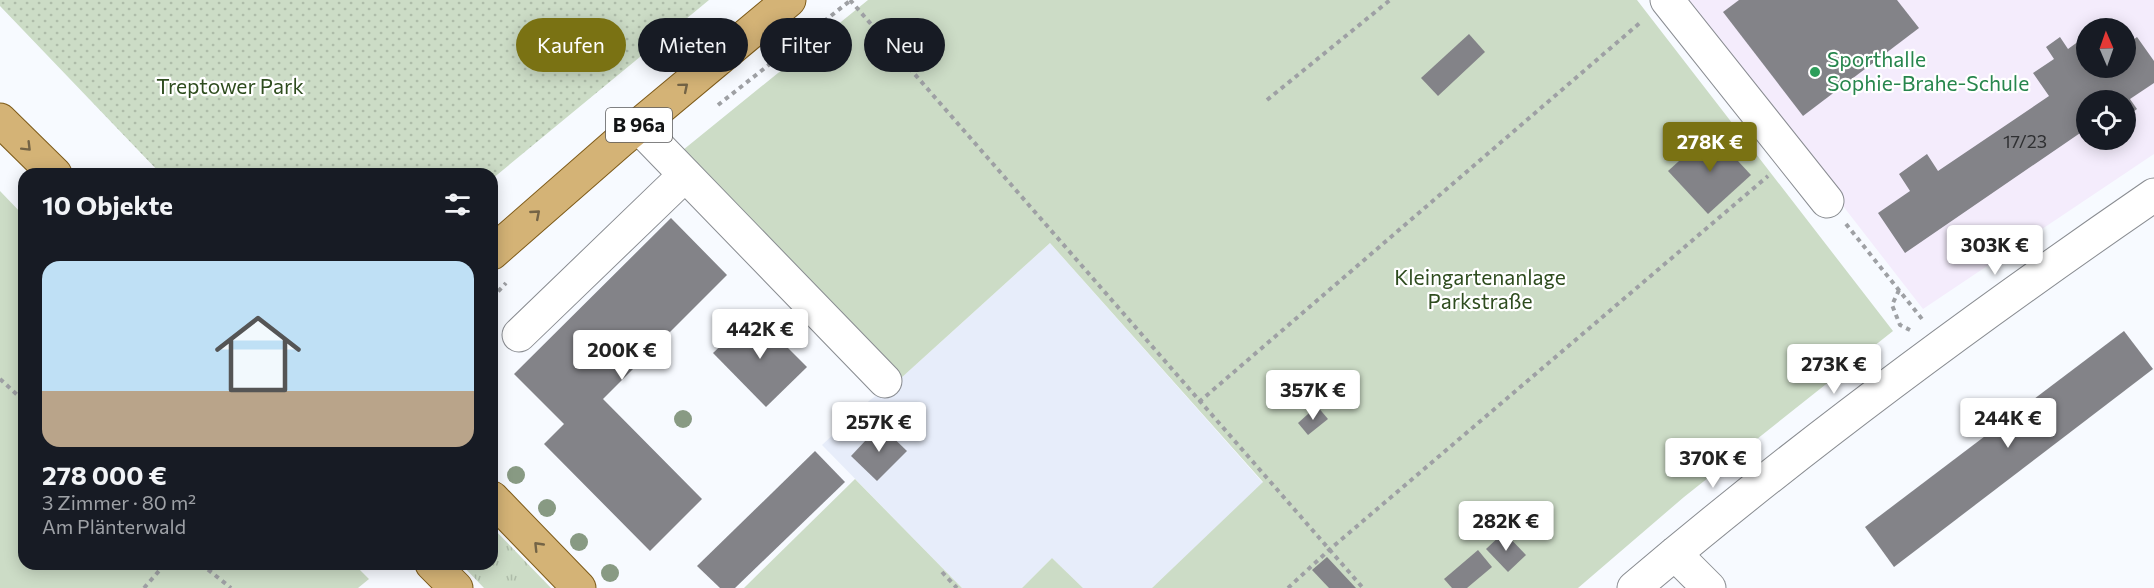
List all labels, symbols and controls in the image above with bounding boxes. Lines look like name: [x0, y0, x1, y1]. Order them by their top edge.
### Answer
chip: Kaufen: [516, 18, 626, 72]
chip: Mieten: [638, 18, 748, 72]
chip: Filter: [760, 18, 852, 72]
chip: Neu: [864, 18, 945, 72]
north arrow: [2076, 18, 2136, 78]
map controls: [2076, 18, 2136, 150]
place label: Sporthalle Sophie-Brahe-Schule: [1827, 46, 2029, 95]
marker: Sporthalle Sophie-Brahe-Schule: [1808, 65, 1822, 79]
park label: Treptower Park: [156, 73, 304, 98]
one-way arrow: [677, 84, 688, 95]
button: locate: [2076, 90, 2136, 150]
road number: B 96a: [606, 108, 672, 142]
pin: 278K €: [1661, 122, 1759, 173]
text: 278K €: [1677, 129, 1743, 153]
house number: 17/23: [2003, 130, 2047, 152]
one-way arrow: [21, 140, 31, 151]
icon: filters: [441, 188, 474, 221]
text: 10 Objekte: [42, 189, 173, 220]
one-way arrow: [529, 210, 540, 221]
pin: 303K €: [1946, 225, 2044, 276]
text: 303K €: [1961, 232, 2029, 256]
park label: Kleingartenanlage Parkstraße: [1394, 264, 1566, 313]
icon: home: [204, 300, 312, 408]
pin: 442K €: [711, 309, 809, 360]
text: 442K €: [726, 316, 794, 340]
pin: 200K €: [573, 330, 671, 381]
text: 200K €: [587, 337, 657, 361]
pin: 273K €: [1785, 344, 1883, 395]
text: 273K €: [1801, 351, 1867, 375]
pin: 357K €: [1264, 370, 1362, 421]
text: 357K €: [1280, 377, 1346, 401]
pin: 244K €: [1959, 398, 2057, 449]
pin: 257K €: [830, 402, 928, 453]
text: 244K €: [1974, 405, 2042, 429]
text: 257K €: [846, 409, 912, 433]
pin: 370K €: [1664, 438, 1762, 489]
text: 370K €: [1679, 445, 1747, 469]
text: 278 000 €: [42, 459, 167, 490]
text: 3 Zimmer · 80 m²: [42, 490, 196, 514]
pin: 282K €: [1457, 501, 1555, 552]
text: 282K €: [1473, 508, 1539, 532]
text: Am Plänterwald: [42, 514, 186, 538]
one-way arrow: [535, 542, 546, 553]

